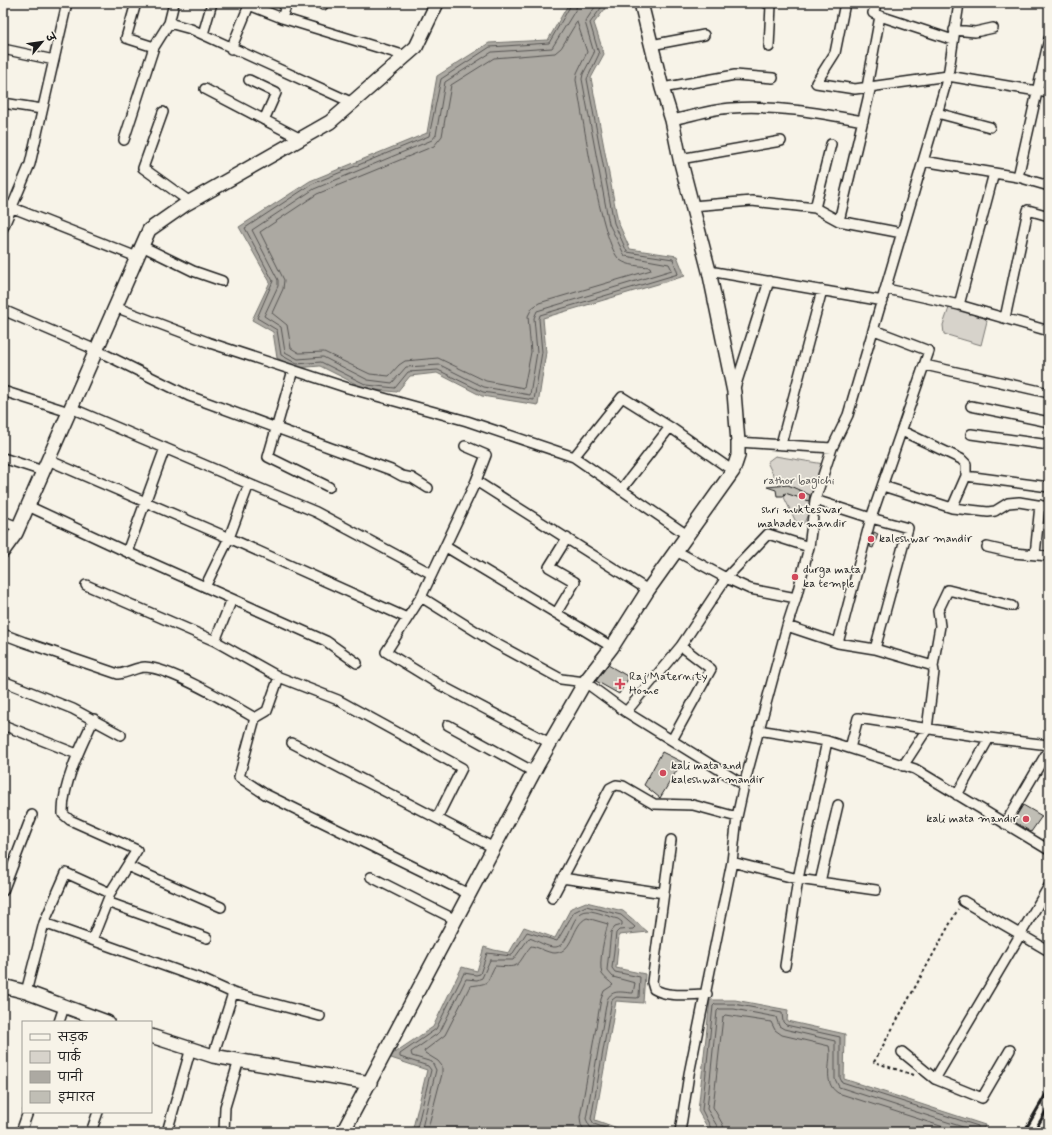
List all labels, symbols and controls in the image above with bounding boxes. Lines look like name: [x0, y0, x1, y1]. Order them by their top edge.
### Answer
north arrow: [22, 22, 62, 62]
text: उ: [41, 30, 59, 46]
park label: rathor bagichi: [763, 473, 835, 489]
marker: shri mukteswar mahadev mandir: [797, 491, 807, 501]
place label: shri mukteswar mahadev mandir: [757, 502, 847, 532]
place label: kaleshwar mandir: [879, 531, 973, 547]
marker: kaleshwar mandir: [866, 534, 876, 544]
place label: durga mata ka temple: [803, 562, 861, 592]
marker: durga mata ka temple: [790, 572, 800, 582]
place label: Raj Maternity Home: [629, 669, 708, 699]
marker: Raj Maternity Home: [614, 678, 626, 690]
place label: kali mata and kaleshwar mandir: [671, 758, 765, 788]
marker: kali mata and kaleshwar mandir: [658, 768, 668, 778]
place label: kali mata mandir: [926, 811, 1018, 827]
marker: kali mata mandir: [1021, 814, 1031, 824]
legend: [22, 1021, 152, 1113]
text: सड़क: [57, 1030, 89, 1046]
text: पार्क: [57, 1047, 82, 1066]
text: पानी: [57, 1068, 83, 1086]
text: इमारत: [58, 1090, 96, 1106]

